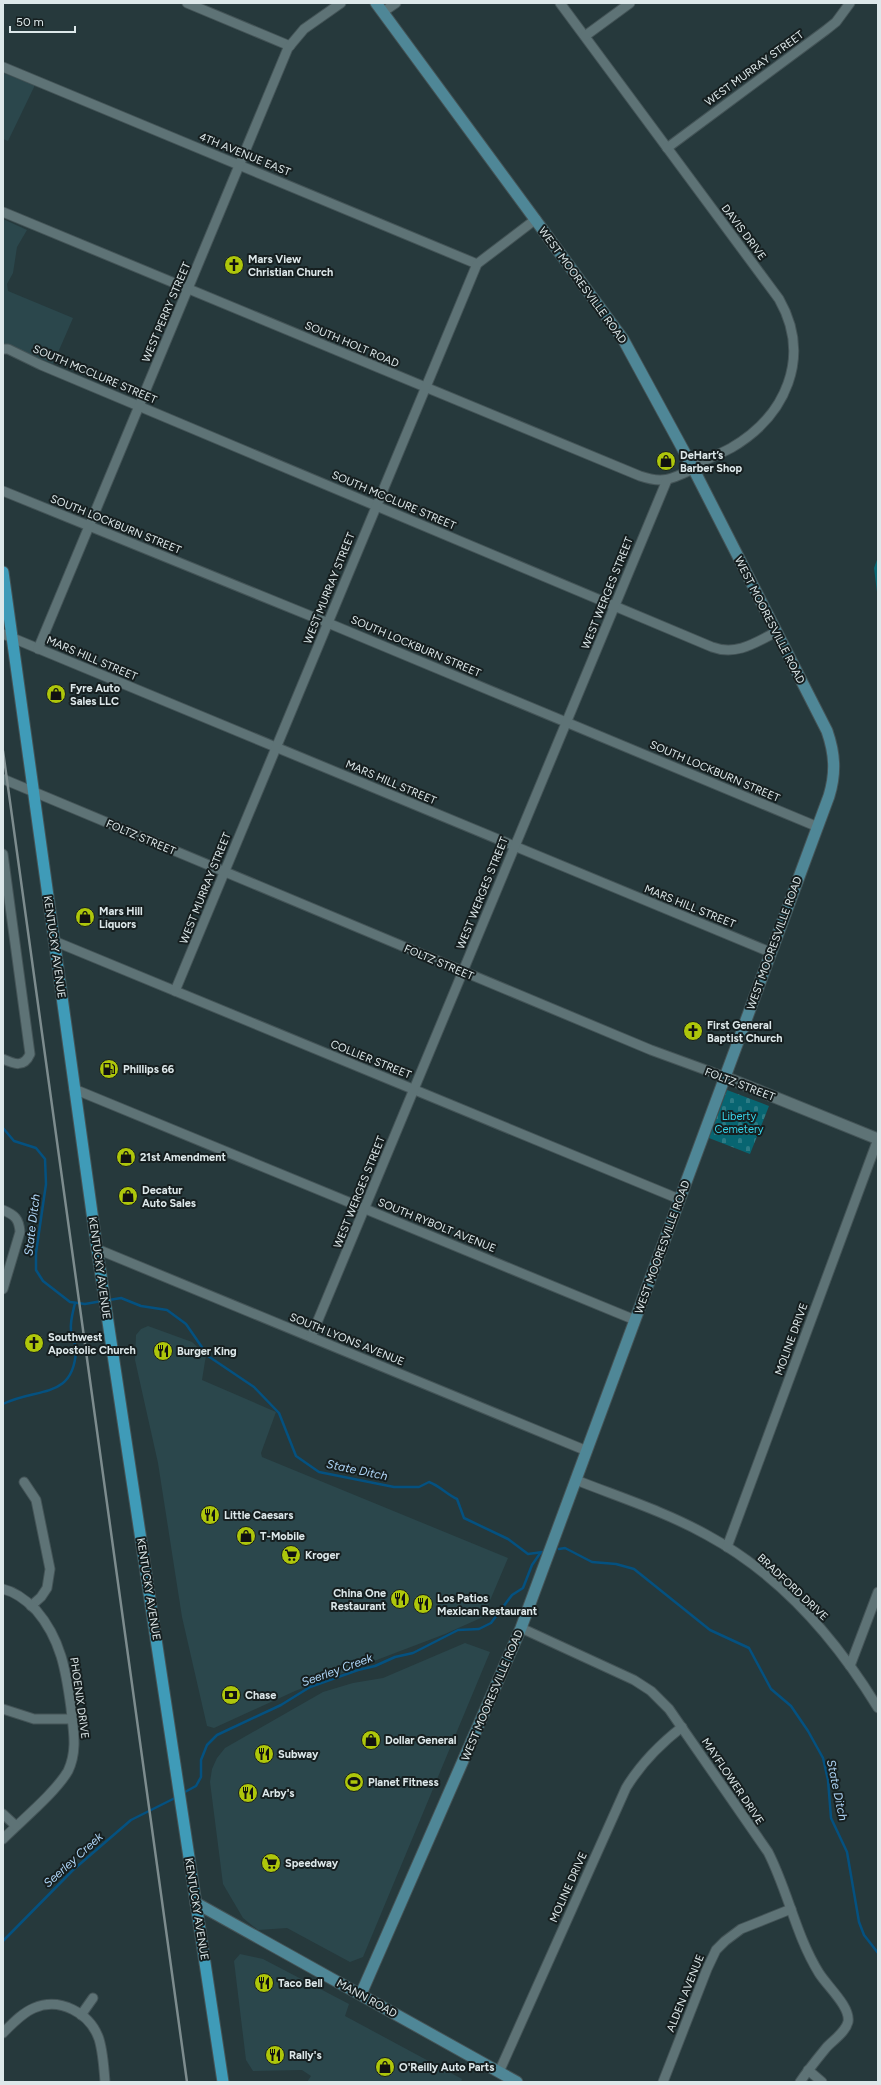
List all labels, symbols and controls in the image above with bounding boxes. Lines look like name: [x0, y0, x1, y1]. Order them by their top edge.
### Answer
scale bar: [10, 8, 75, 34]
text: 50 m: [16, 15, 44, 29]
street label: WEST MURRAY STREET: [702, 28, 806, 109]
street label: 4TH AVENUE EAST: [197, 130, 292, 179]
street label: DAVIS DRIVE: [718, 202, 769, 263]
street label: WEST MOORESVILLE ROAD: [536, 224, 630, 346]
place label: Mars View Christian Church: [248, 253, 333, 279]
church icon: Mars View Christian Church: [223, 254, 245, 276]
street label: WEST PERRY STREET: [139, 260, 193, 364]
street label: SOUTH HOLT ROAD: [303, 319, 401, 370]
street label: SOUTH MCCLURE STREET: [31, 342, 159, 407]
place label: DeHart’s Barber Shop: [680, 449, 743, 475]
shop icon: DeHart’s Barber Shop: [655, 450, 677, 472]
street label: SOUTH MCCLURE STREET: [330, 468, 458, 533]
street label: SOUTH LOCKBURN STREET: [48, 492, 183, 557]
street label: WEST MURRAY STREET: [301, 531, 358, 646]
street label: WEST WERGES STREET: [579, 535, 636, 651]
street label: WEST MOORESVILLE ROAD: [732, 555, 808, 686]
street label: SOUTH LOCKBURN STREET: [349, 613, 483, 680]
street label: MARS HILL STREET: [44, 633, 139, 683]
place label: Fyre Auto Sales LLC: [70, 682, 121, 708]
shop icon: Fyre Auto Sales LLC: [45, 683, 67, 705]
street label: SOUTH LOCKBURN STREET: [648, 738, 782, 805]
street label: MARS HILL STREET: [343, 757, 438, 807]
street label: FOLTZ STREET: [104, 817, 177, 858]
street label: WEST MURRAY STREET: [177, 831, 234, 946]
street label: WEST WERGES STREET: [454, 835, 511, 951]
street label: WEST MOORESVILLE ROAD: [744, 874, 805, 1012]
street label: MARS HILL STREET: [642, 882, 737, 931]
street label: KENTUCKY AVENUE: [41, 895, 68, 999]
place label: Mars Hill Liquors: [99, 905, 143, 931]
shop icon: Mars Hill Liquors: [74, 906, 96, 928]
street label: FOLTZ STREET: [402, 942, 475, 983]
place label: First General Baptist Church: [707, 1019, 783, 1045]
church icon: First General Baptist Church: [682, 1020, 704, 1042]
street label: COLLIER STREET: [329, 1037, 413, 1082]
fuel station icon: Phillips 66: [98, 1058, 120, 1080]
place label: Phillips 66: [123, 1063, 175, 1076]
street label: FOLTZ STREET: [703, 1065, 777, 1104]
park label: Liberty Cemetery: [715, 1110, 764, 1136]
street label: WEST WERGES STREET: [331, 1134, 388, 1250]
shop icon: 21st Amendment: [115, 1146, 137, 1168]
place label: 21st Amendment: [140, 1151, 226, 1164]
street label: WEST MOORESVILLE ROAD: [632, 1178, 693, 1316]
place label: Decatur Auto Sales: [142, 1184, 196, 1210]
shop icon: Decatur Auto Sales: [117, 1185, 139, 1207]
water label: State Ditch: [21, 1193, 43, 1257]
street label: SOUTH RYBOLT AVENUE: [376, 1196, 498, 1255]
street label: KENTUCKY AVENUE: [86, 1216, 113, 1320]
street label: MOLINE DRIVE: [772, 1301, 811, 1377]
street label: SOUTH LYONS AVENUE: [288, 1310, 406, 1368]
place label: Southwest Apostolic Church: [48, 1331, 136, 1357]
church icon: Southwest Apostolic Church: [23, 1332, 45, 1354]
restaurant icon: Burger King: [152, 1340, 174, 1362]
place label: Burger King: [177, 1345, 237, 1358]
water label: State Ditch: [325, 1457, 389, 1483]
restaurant icon: Little Caesars: [199, 1504, 221, 1526]
place label: Little Caesars: [224, 1509, 293, 1522]
shop icon: T-Mobile: [235, 1525, 257, 1547]
place label: T-Mobile: [260, 1530, 305, 1543]
street label: KENTUCKY AVENUE: [134, 1537, 163, 1641]
supermarket icon: Kroger: [280, 1544, 302, 1566]
place label: Kroger: [305, 1549, 341, 1562]
street label: BRADFORD DRIVE: [755, 1551, 831, 1623]
place label: China One Restaurant: [331, 1587, 387, 1613]
restaurant icon: China One Restaurant: [389, 1588, 411, 1610]
place label: Los Patios Mexican Restaurant: [437, 1592, 538, 1618]
restaurant icon: Los Patios Mexican Restaurant: [412, 1593, 434, 1615]
street label: WEST MOORESVILLE ROAD: [459, 1627, 526, 1763]
water label: Seerley Creek: [299, 1650, 376, 1689]
street label: PHOENIX DRIVE: [67, 1656, 92, 1740]
bank icon: Chase: [220, 1684, 242, 1706]
place label: Chase: [245, 1689, 276, 1702]
shop icon: Dollar General: [360, 1729, 382, 1751]
place label: Dollar General: [385, 1734, 457, 1747]
street label: MAYFLOWER DRIVE: [699, 1736, 766, 1827]
restaurant icon: Subway: [253, 1743, 275, 1765]
place label: Subway: [278, 1748, 319, 1761]
water label: State Ditch: [824, 1758, 850, 1822]
sports icon: Planet Fitness: [343, 1771, 365, 1793]
place label: Planet Fitness: [368, 1776, 439, 1789]
restaurant icon: Arby's: [237, 1782, 259, 1804]
place label: Arby's: [262, 1787, 295, 1800]
water label: Seerley Creek: [41, 1829, 106, 1890]
street label: MOLINE DRIVE: [547, 1850, 590, 1924]
supermarket icon: Speedway: [260, 1852, 282, 1874]
street label: KENTUCKY AVENUE: [182, 1857, 211, 1961]
place label: Speedway: [285, 1857, 339, 1870]
street label: ALDEN AVENUE: [664, 1953, 707, 2034]
restaurant icon: Taco Bell: [253, 1972, 275, 1994]
place label: Taco Bell: [278, 1977, 323, 1990]
street label: MANN ROAD: [334, 1977, 400, 2021]
restaurant icon: Rally's: [264, 2044, 286, 2066]
place label: Rally's: [289, 2049, 322, 2062]
shop icon: O'Reilly Auto Parts: [374, 2056, 396, 2078]
place label: O'Reilly Auto Parts: [399, 2061, 494, 2074]

